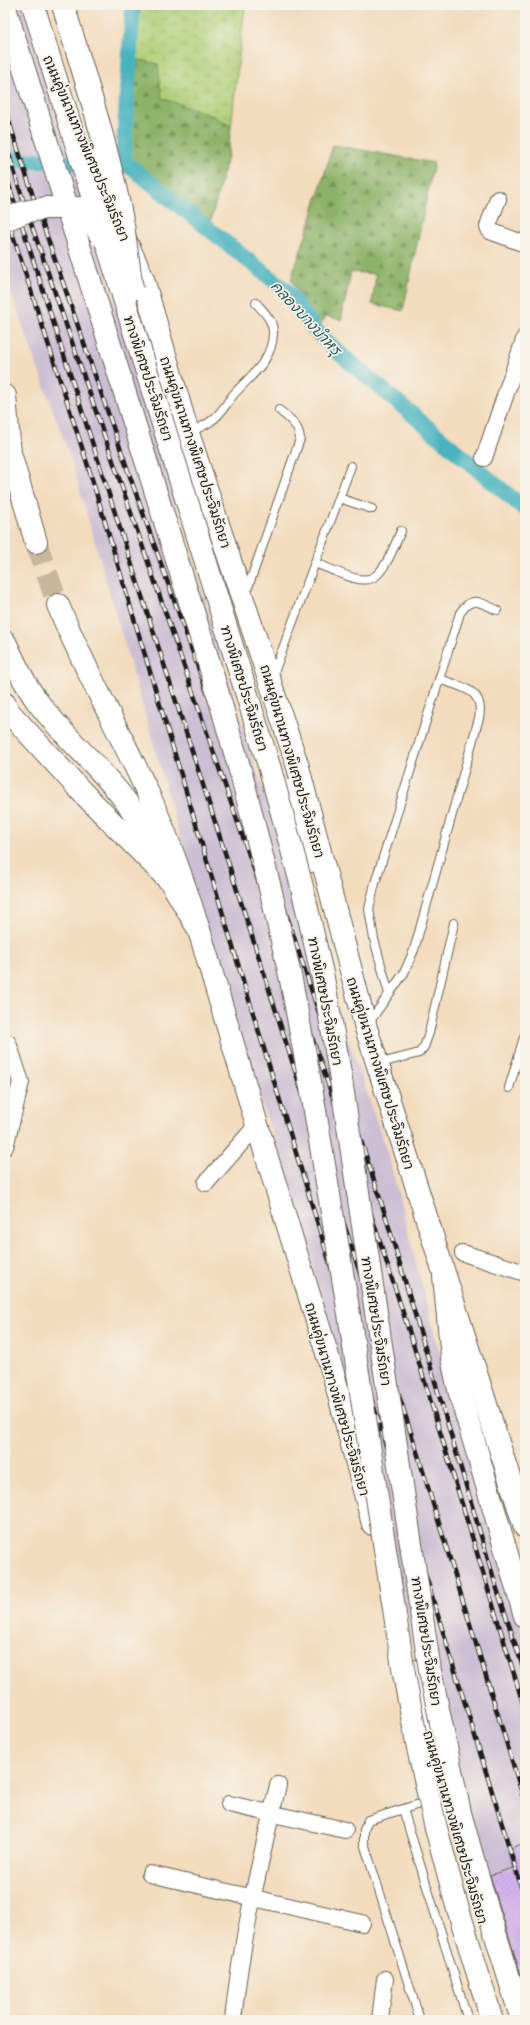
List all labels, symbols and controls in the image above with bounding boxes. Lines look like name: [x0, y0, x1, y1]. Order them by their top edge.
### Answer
street label: ถนนคู่ขนานทางพิเศษประจิมรัถยา: [38, 52, 136, 244]
water label: คลองบางบำหรุ: [266, 275, 349, 362]
street label: ทางพิเศษประจิมรัถยา: [119, 313, 179, 443]
street label: ถนนคู่ขนานทางพิเศษประจิมรัถยา: [155, 353, 237, 551]
street label: ทางพิเศษประจิมรัถยา: [216, 622, 274, 754]
street label: ถนนคู่ขนานทางพิเศษประจิมรัถยา: [255, 662, 331, 860]
street label: ทางพิเศษประจิมรัถยา: [303, 935, 349, 1067]
street label: ถนนคู่ขนานทางพิเศษประจิมรัถยา: [342, 974, 420, 1172]
street label: ทางพิเศษประจิมรัถยา: [356, 1255, 398, 1387]
street label: ถนนคู่ขนานทางพิเศษประจิมรัถยา: [300, 1300, 376, 1498]
street label: ทางพิเศษประจิมรัถยา: [406, 1575, 448, 1707]
street label: ถนนคู่ขนานทางพิเศษประจิมรัถยา: [418, 1728, 494, 1926]

